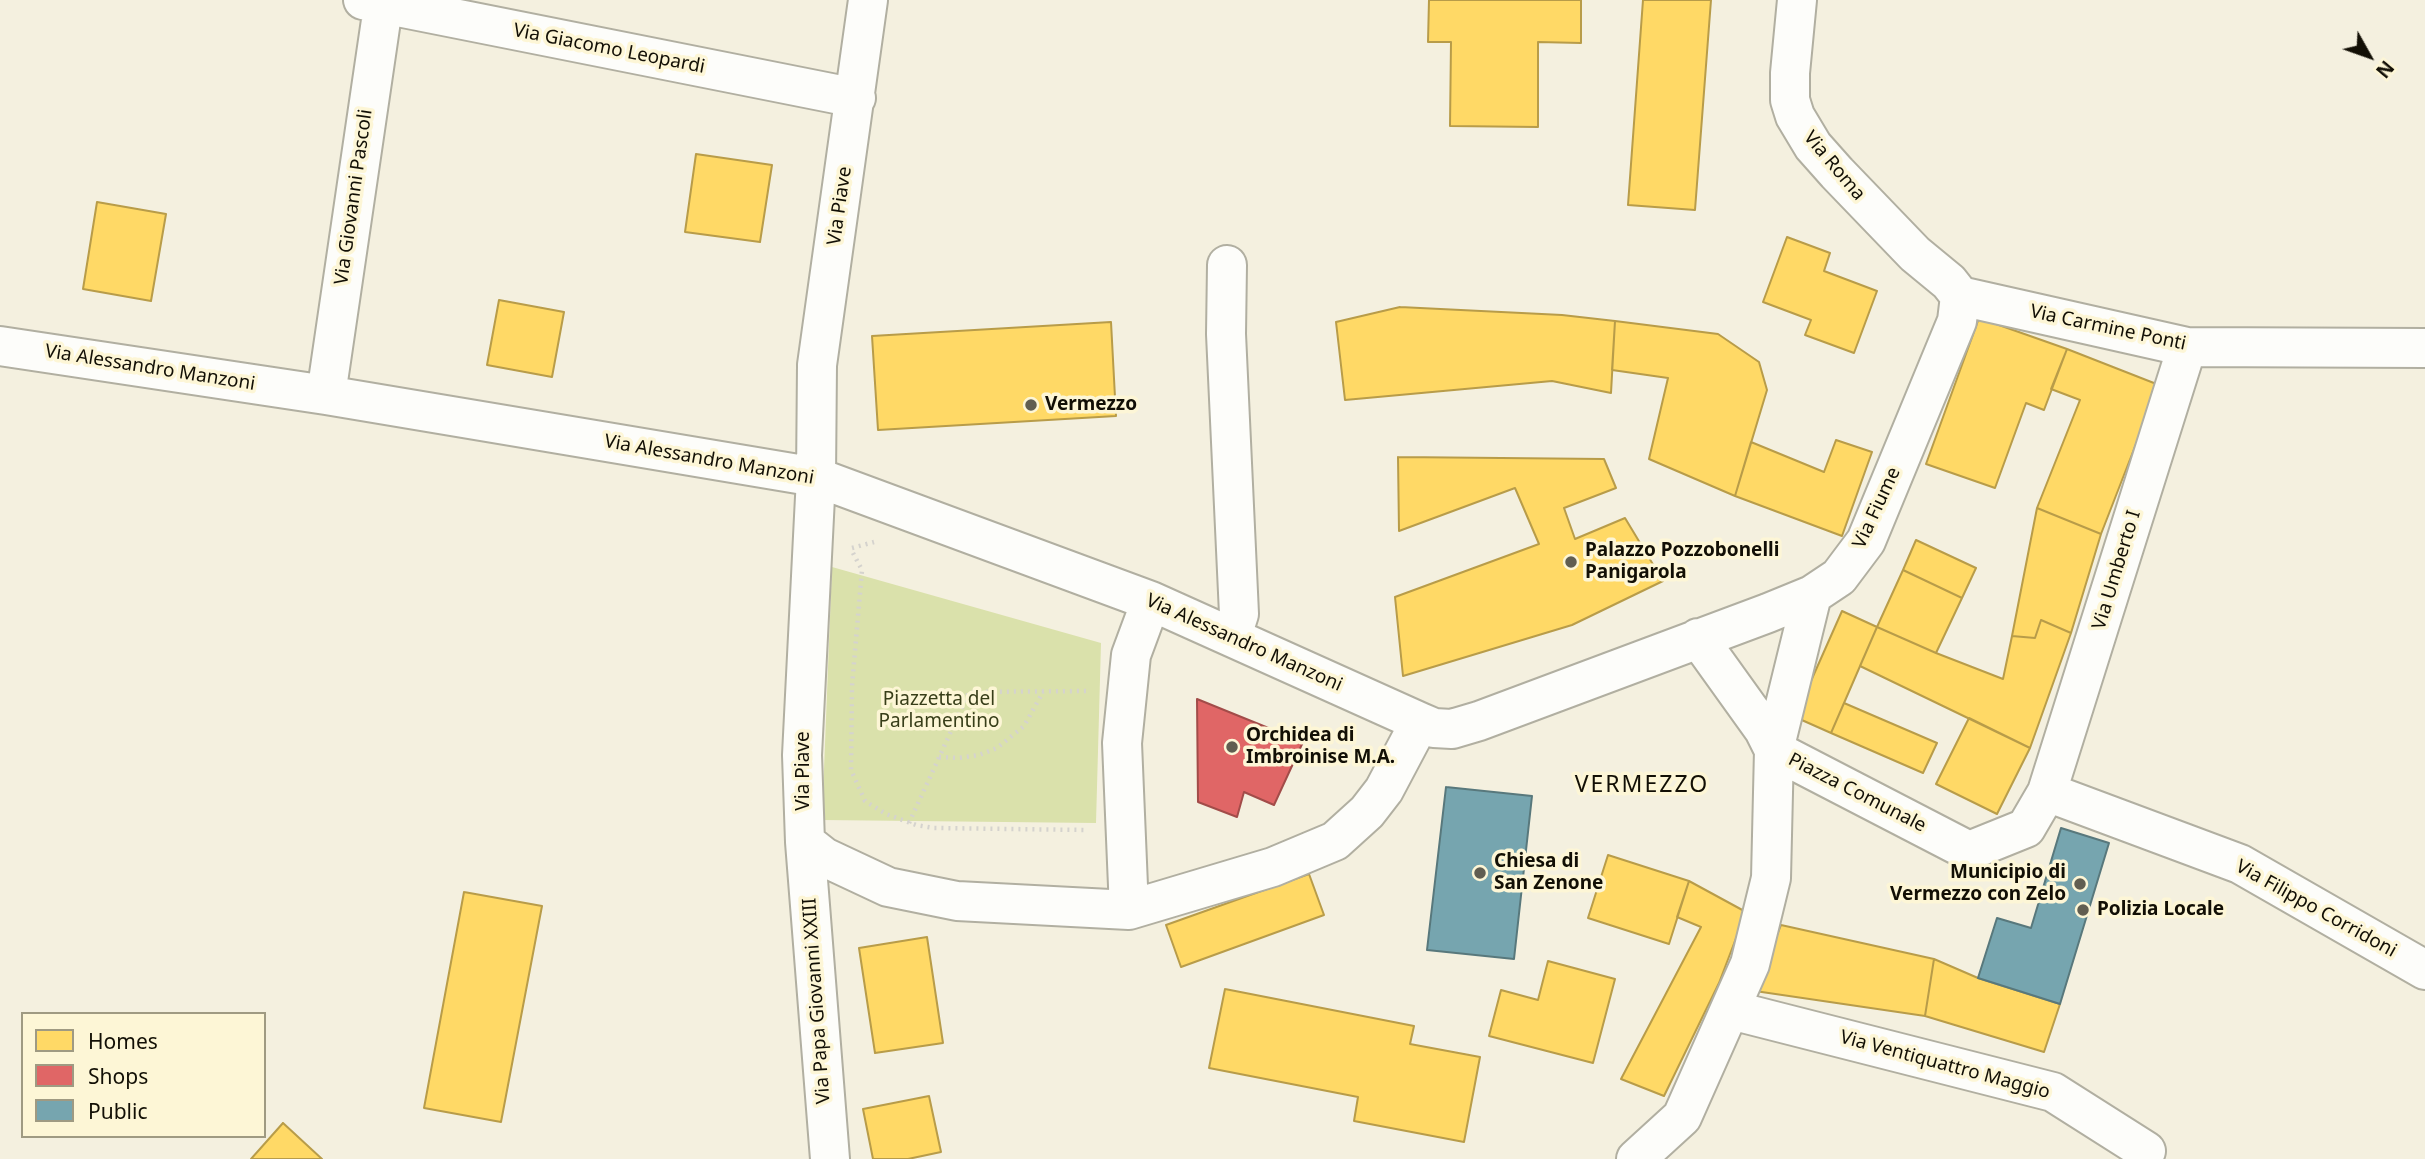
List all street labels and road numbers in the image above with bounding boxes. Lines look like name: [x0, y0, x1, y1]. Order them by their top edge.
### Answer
street label: Via Giacomo Leopardi: [511, 19, 707, 79]
street label: Via Giovanni Pascoli: [330, 108, 378, 286]
street label: Via Roma: [1798, 127, 1870, 205]
street label: Via Piave: [823, 165, 857, 247]
street label: Via Carmine Ponti: [2028, 300, 2188, 356]
street label: Via Alessandro Manzoni: [43, 340, 257, 396]
street label: Via Alessandro Manzoni: [602, 430, 816, 490]
street label: Via Fiume: [1848, 464, 1906, 552]
street label: Via Umberto I: [2088, 508, 2146, 632]
street label: Via Alessandro Manzoni: [1142, 589, 1346, 697]
street label: Via Piave: [793, 731, 815, 811]
street label: Piazza Comunale: [1784, 748, 1930, 838]
street label: Via Filippo Corridoni: [2232, 855, 2400, 963]
street label: Via Papa Giovanni XXIII: [798, 897, 836, 1105]
street label: Via Ventiquattro Maggio: [1837, 1026, 2053, 1104]

